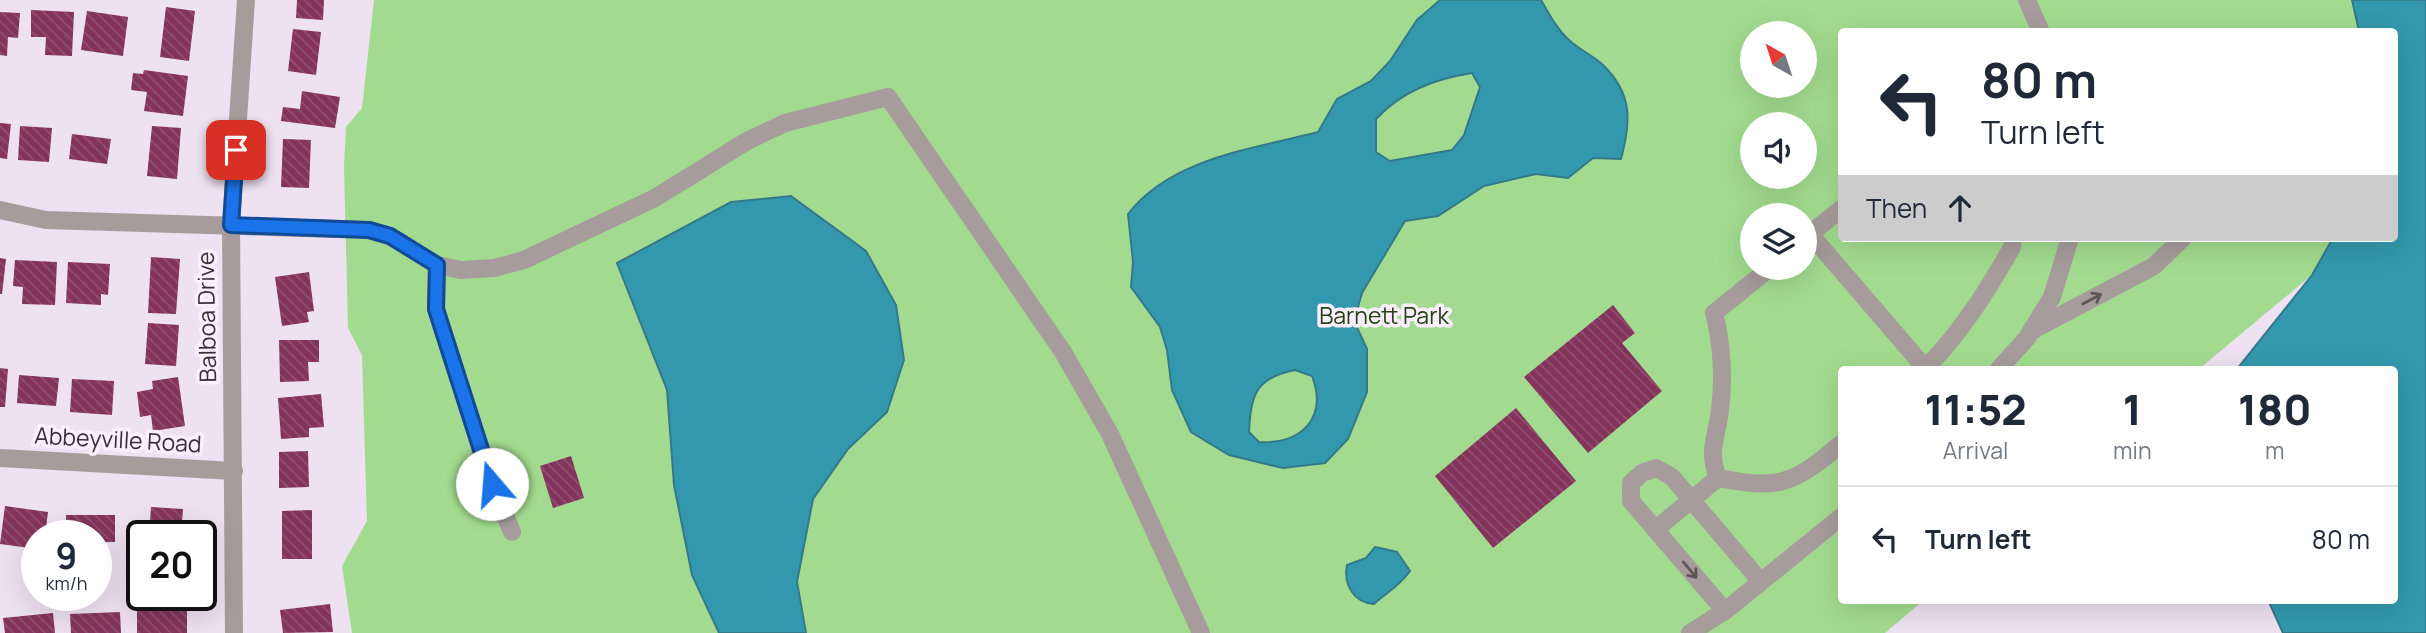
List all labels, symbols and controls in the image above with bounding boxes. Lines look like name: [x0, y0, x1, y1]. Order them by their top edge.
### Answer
north arrow: [1740, 21, 1816, 98]
map controls: [1740, 21, 1817, 280]
text: 80 m: [1981, 46, 2097, 113]
icon: left: [1866, 56, 1957, 147]
text: Turn left: [1981, 110, 2105, 154]
button: sound: [1740, 112, 1817, 189]
pin: [206, 120, 266, 180]
icon: arrive: [217, 131, 255, 169]
icon: ahead: [1941, 189, 1979, 227]
text: Then: [1866, 190, 1927, 226]
button: layers: [1740, 203, 1817, 280]
street label: Balboa Drive: [189, 251, 223, 383]
one-way arrow: [2081, 292, 2101, 306]
park label: Barnett Park: [1319, 299, 1449, 331]
text: 11:52: [1924, 380, 2027, 438]
text: 1: [2123, 380, 2142, 438]
text: 180: [2238, 380, 2312, 438]
street label: Abbeyville Road: [34, 419, 203, 459]
text: Arrival: [1943, 434, 2008, 466]
text: min: [2113, 434, 2152, 466]
text: m: [2265, 434, 2285, 466]
position arrow: [455, 447, 529, 521]
speed limit sign: 20: [126, 520, 217, 611]
icon: left: [1866, 520, 1904, 558]
text: Turn left: [1925, 521, 2032, 557]
text: 80 m: [2312, 521, 2370, 557]
text: 9: [56, 532, 77, 580]
one-way arrow: [1682, 561, 1698, 579]
text: km/h: [46, 571, 87, 595]

